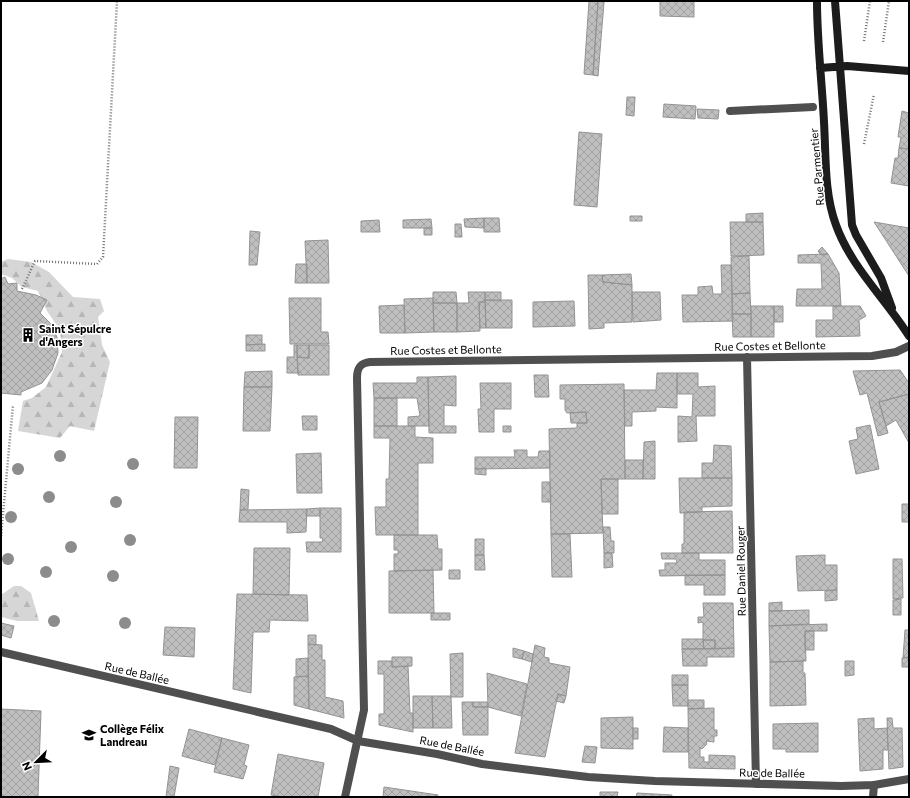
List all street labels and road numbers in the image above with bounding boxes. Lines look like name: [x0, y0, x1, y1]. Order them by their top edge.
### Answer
street label: Rue Parmentier: [807, 127, 826, 206]
street label: Rue Costes et Bellonte: [714, 338, 826, 353]
street label: Rue Costes et Bellonte: [390, 342, 502, 357]
street label: Rue Daniel Rouger: [733, 525, 748, 617]
street label: Rue de Ballée: [104, 659, 171, 686]
street label: Rue de Ballée: [419, 733, 486, 758]
street label: Rue de Ballée: [739, 765, 805, 780]

